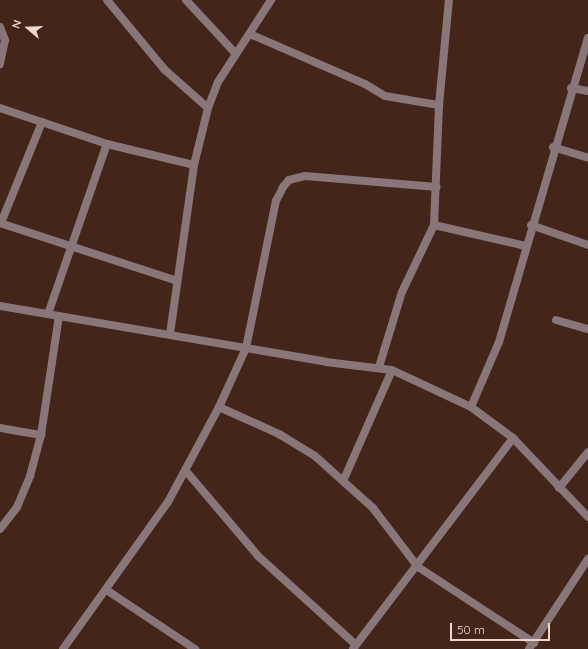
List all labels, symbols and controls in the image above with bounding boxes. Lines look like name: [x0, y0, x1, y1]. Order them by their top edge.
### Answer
north arrow: [8, 8, 48, 48]
text: N: [9, 18, 25, 30]
scale bar: [452, 615, 552, 641]
text: 50 m: [457, 622, 485, 637]

